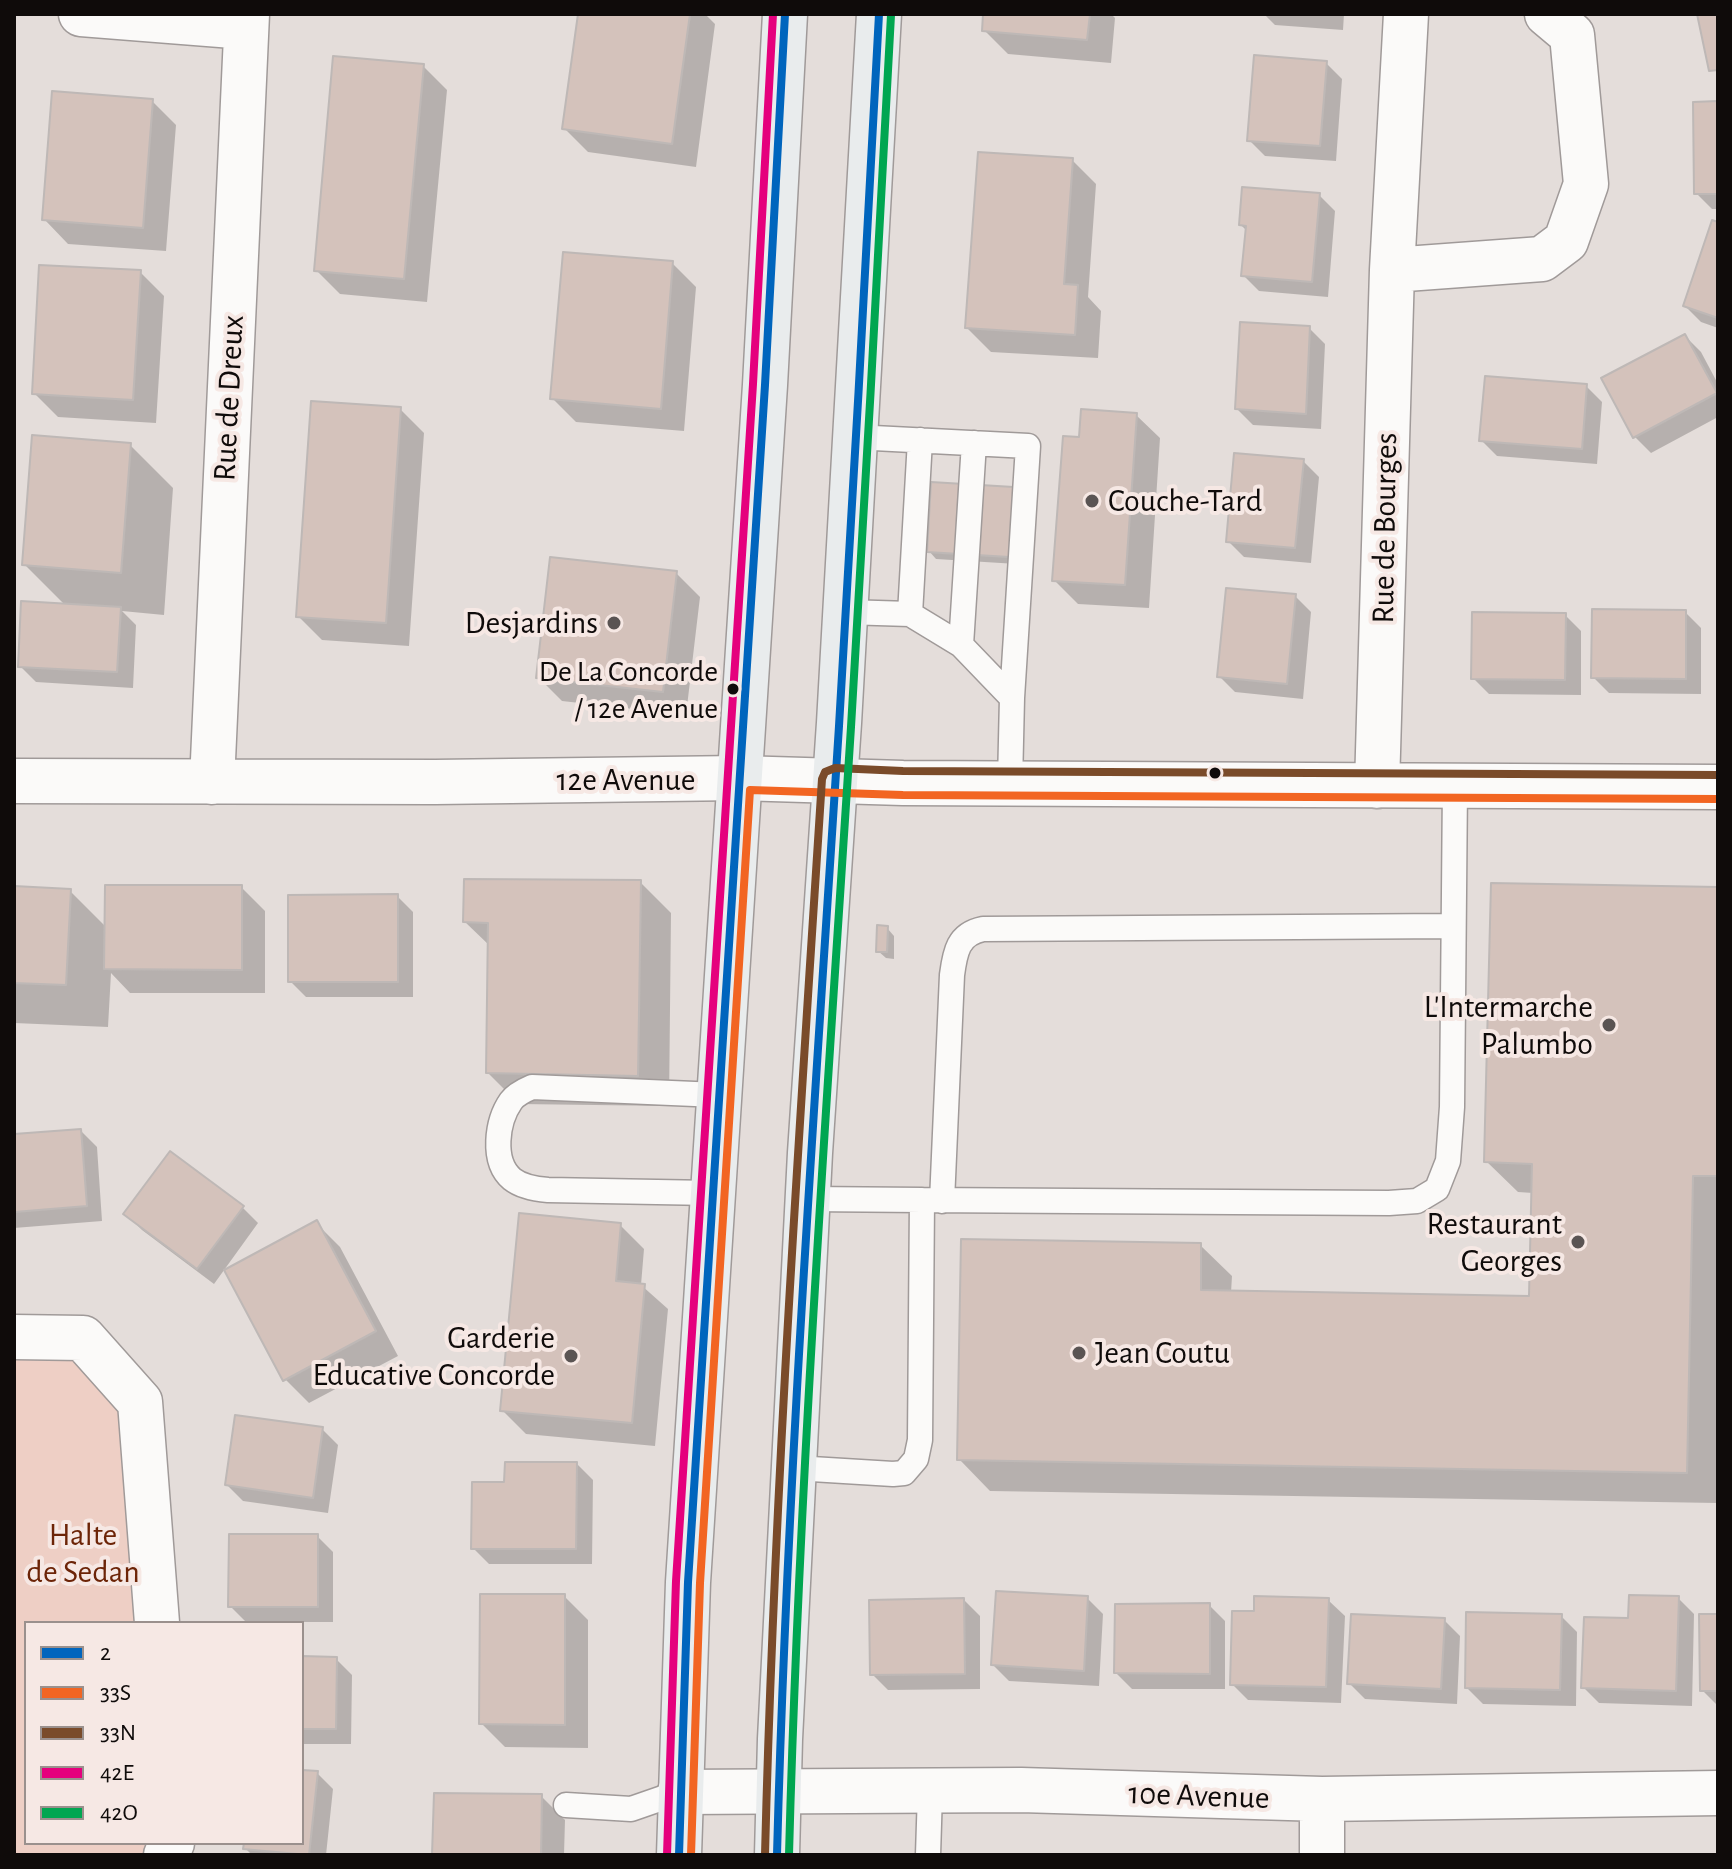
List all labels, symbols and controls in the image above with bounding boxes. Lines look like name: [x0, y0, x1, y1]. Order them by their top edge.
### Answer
street label: Rue de Dreux: [205, 314, 253, 482]
street label: Rue de Bourges: [1364, 432, 1406, 624]
place label: Couche-Tard: [1108, 482, 1262, 520]
marker: Couche-Tard: [1083, 492, 1101, 510]
place label: Desjardins: [465, 604, 598, 642]
marker: Desjardins: [605, 614, 623, 632]
place label: De La Concorde / 12e Avenue: [539, 654, 718, 724]
marker: De La Concorde / 12e Avenue: [725, 681, 741, 697]
street label: 12e Avenue: [557, 761, 695, 799]
unlabelled marker: [1207, 765, 1223, 781]
place label: L'Intermarche Palumbo: [1424, 988, 1593, 1063]
marker: L'Intermarche Palumbo: [1600, 1016, 1618, 1034]
place label: Restaurant Georges: [1427, 1205, 1562, 1280]
marker: Restaurant Georges: [1569, 1233, 1587, 1251]
place label: Garderie Educative Concorde: [312, 1319, 555, 1394]
place label: Jean Coutu: [1095, 1334, 1230, 1372]
marker: Jean Coutu: [1070, 1344, 1088, 1362]
marker: Garderie Educative Concorde: [562, 1347, 580, 1365]
park label: Halte de Sedan: [26, 1516, 140, 1591]
legend: [24, 1621, 304, 1845]
text: 2: [100, 1641, 111, 1665]
text: 33S: [100, 1681, 131, 1705]
text: 33N: [100, 1721, 136, 1745]
text: 42E: [100, 1761, 134, 1785]
street label: 10e Avenue: [1128, 1774, 1270, 1818]
text: 42O: [100, 1801, 138, 1825]

